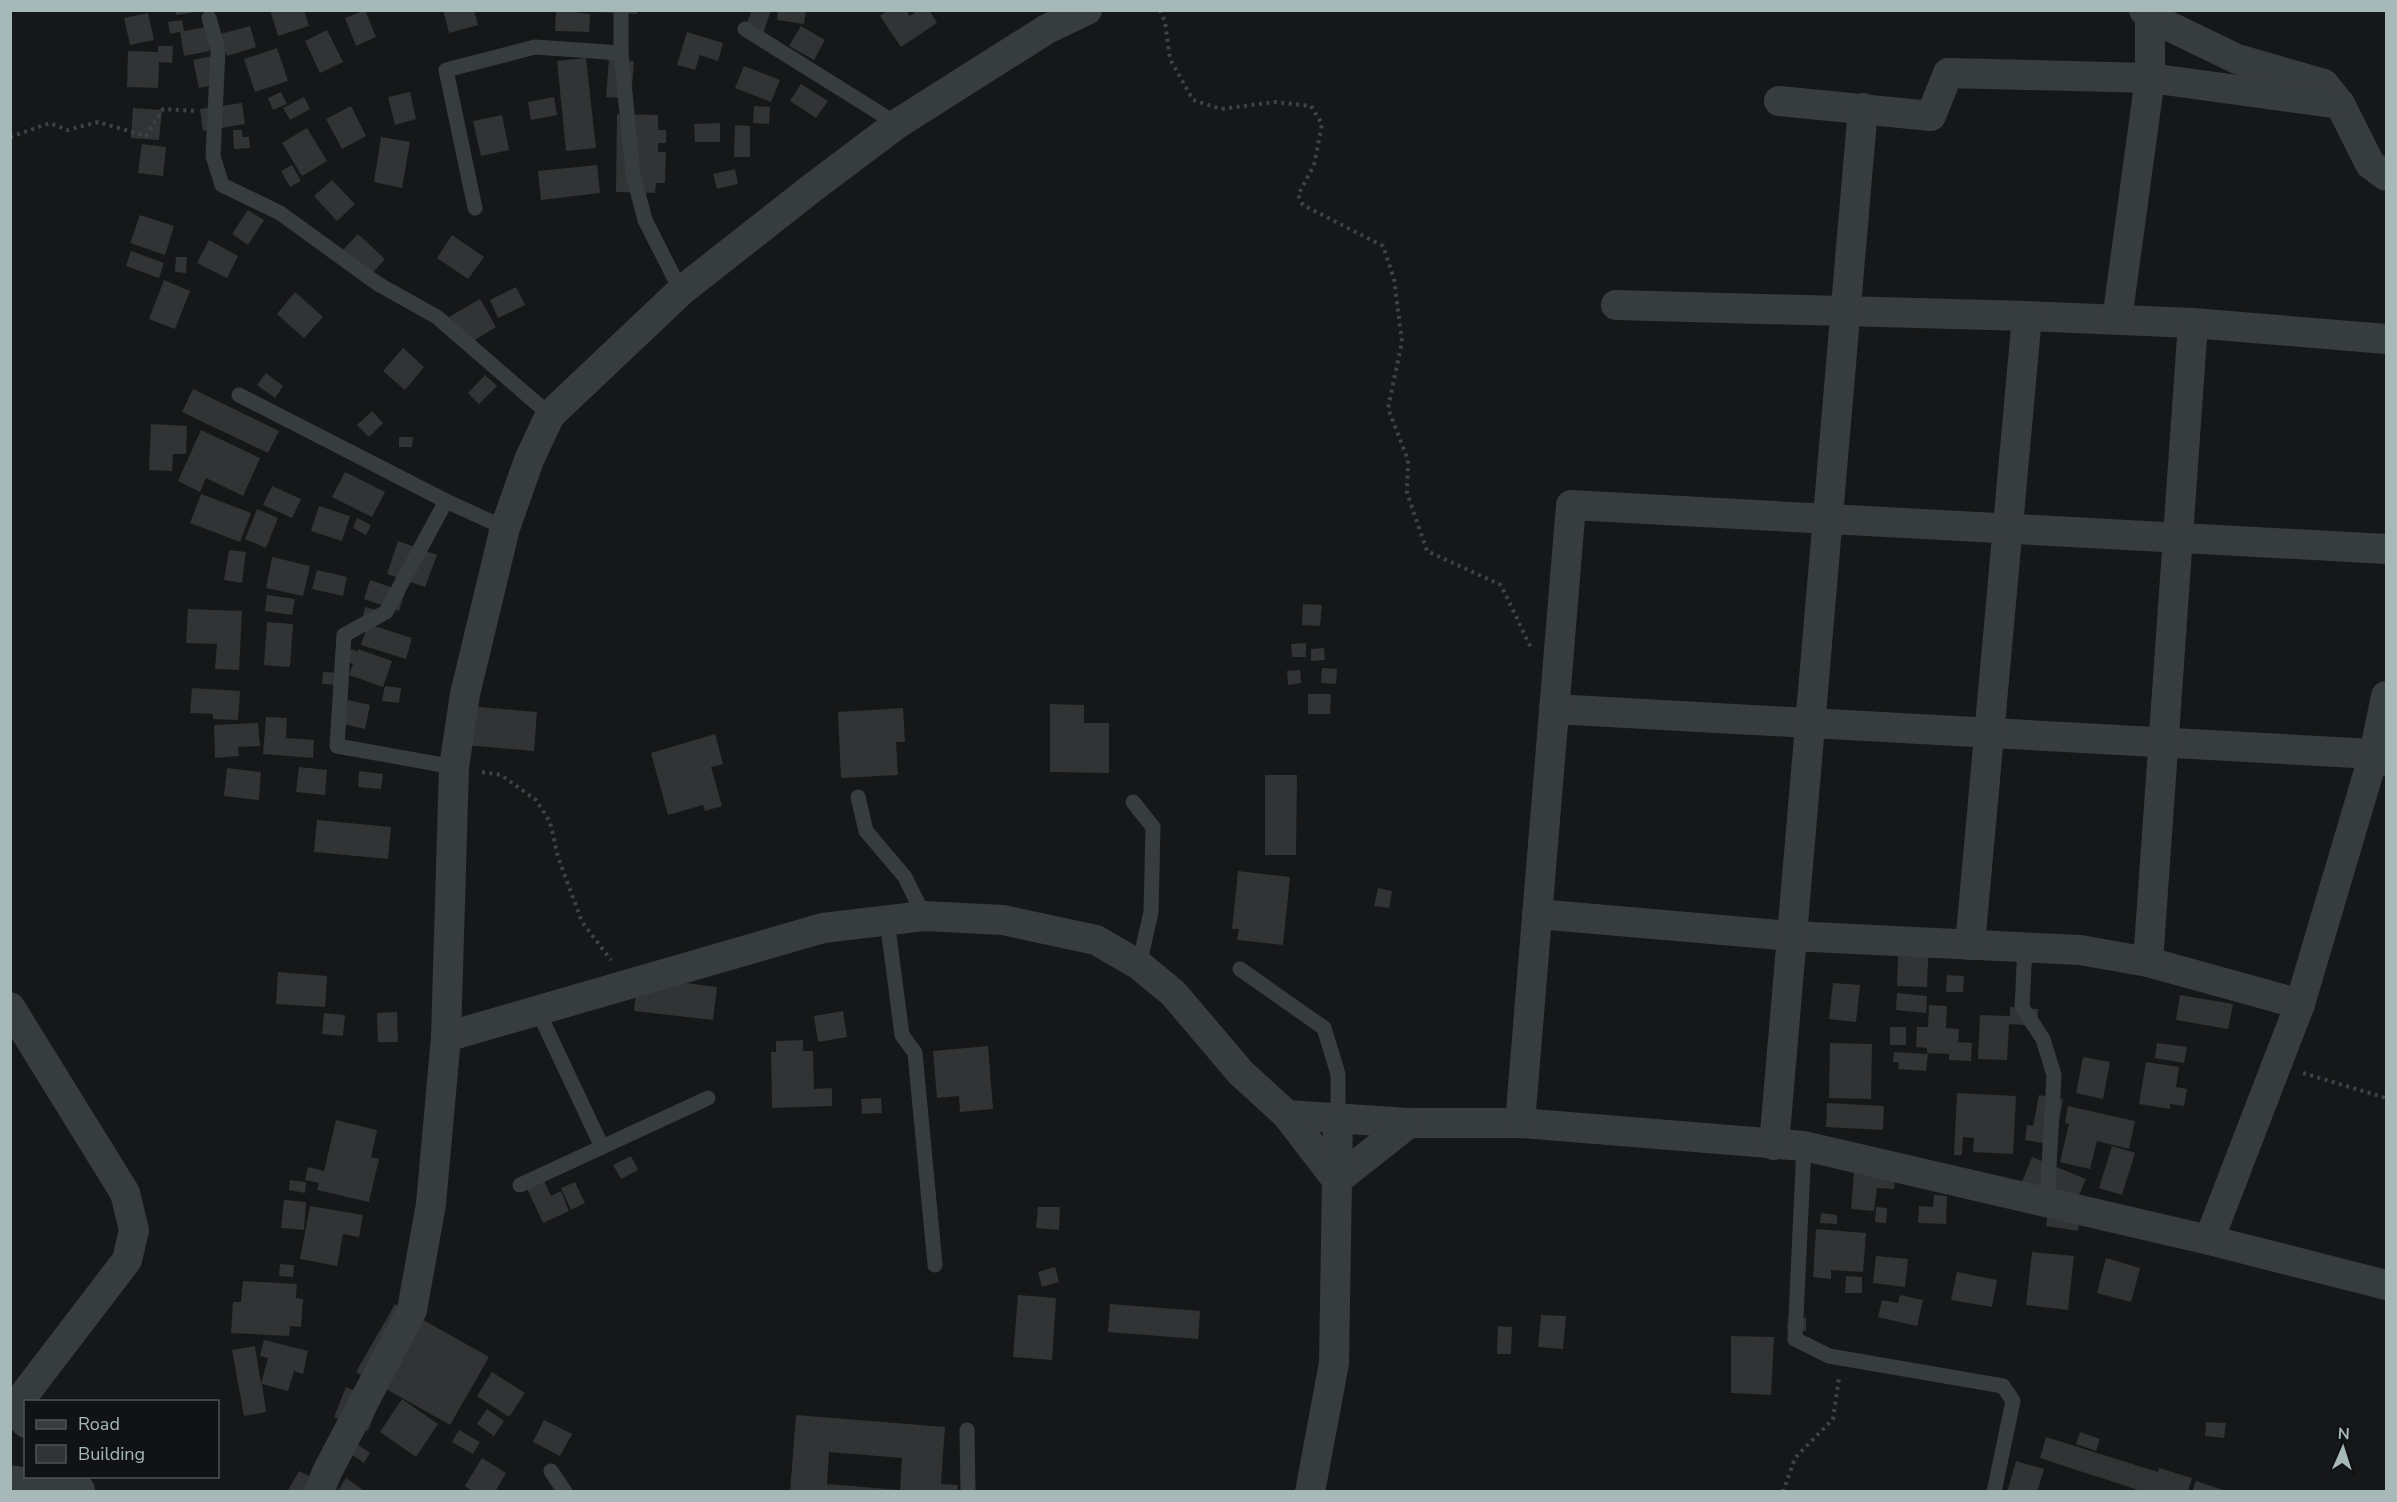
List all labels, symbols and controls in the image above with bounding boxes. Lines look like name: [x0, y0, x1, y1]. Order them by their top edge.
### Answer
legend: [24, 1400, 219, 1478]
text: Road: [78, 1412, 120, 1436]
north arrow: [2313, 1418, 2373, 1478]
text: N: [2337, 1423, 2350, 1445]
text: Building: [78, 1442, 145, 1466]

